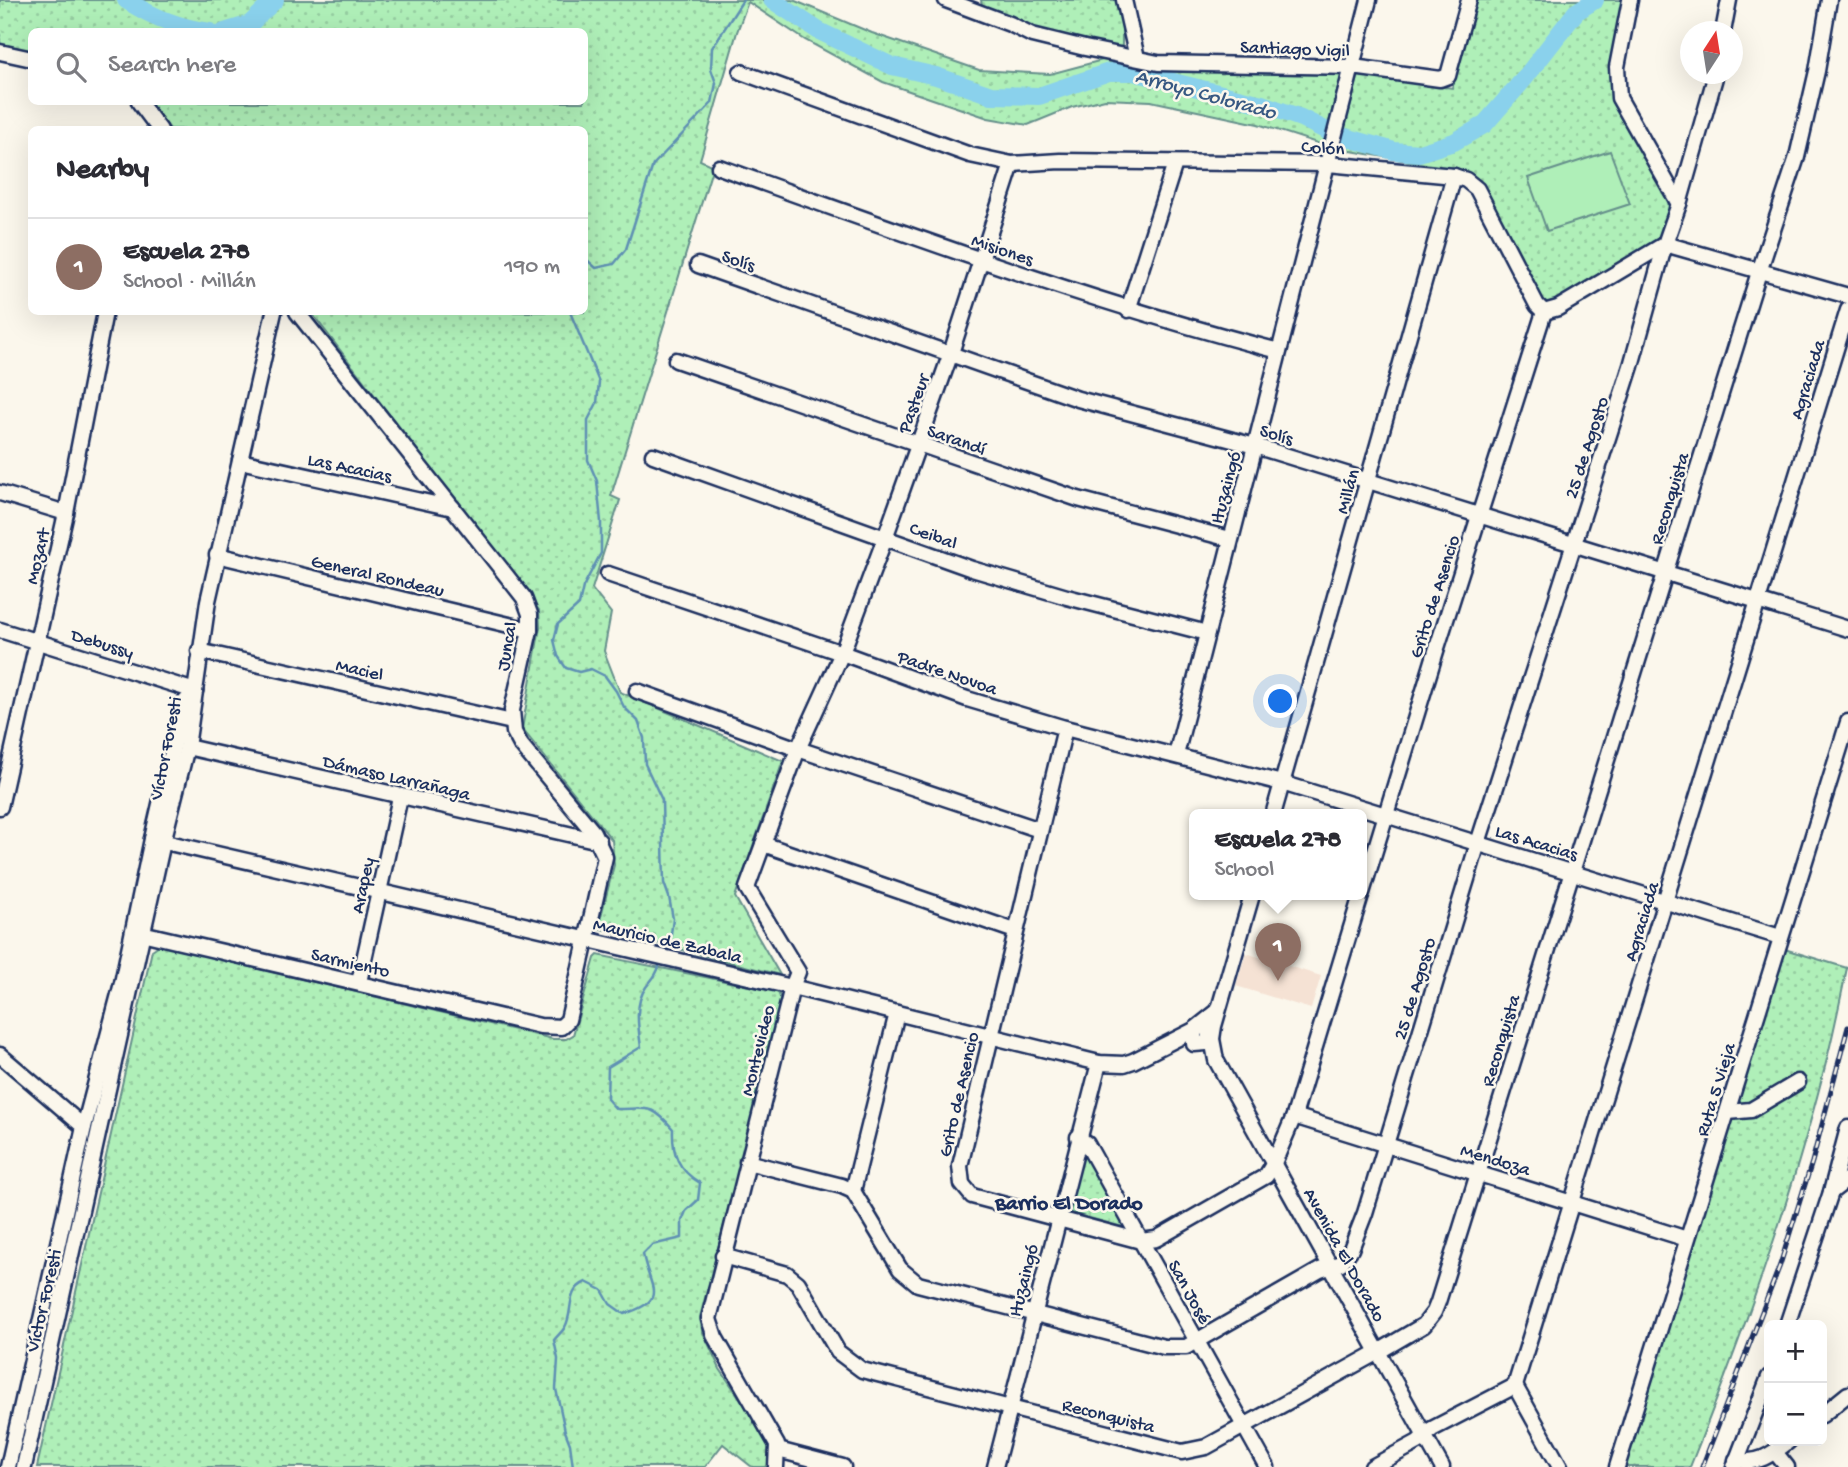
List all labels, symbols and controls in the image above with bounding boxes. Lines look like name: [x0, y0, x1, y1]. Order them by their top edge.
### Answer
north arrow: [1680, 21, 1743, 84]
search box: [28, 28, 588, 105]
street label: Santiago Vigil: [1240, 37, 1350, 64]
icon: search: [52, 48, 90, 86]
text: Search here: [108, 51, 236, 82]
water label: Arroyo Colorado: [1132, 66, 1279, 127]
street label: Colón: [1301, 137, 1345, 162]
text: Nearby: [56, 154, 149, 189]
street label: Misiones: [968, 230, 1037, 273]
text: Escuela 278: [123, 238, 250, 269]
street label: Solís: [718, 246, 759, 279]
text: 1: [74, 254, 84, 281]
text: 190 m: [504, 254, 560, 281]
text: School · Millán: [123, 269, 256, 296]
street label: Agraciada: [1786, 336, 1833, 423]
street label: Pasteur: [894, 369, 937, 438]
street label: 25 de Agosto: [1561, 394, 1616, 502]
street label: Solís: [1256, 420, 1297, 453]
street label: Sarandí: [923, 421, 989, 462]
street label: Las Acacias: [305, 449, 394, 490]
street label: Ituzaingó: [1207, 449, 1248, 527]
street label: Reconquista: [1646, 449, 1697, 548]
street label: Millán: [1332, 467, 1367, 517]
street label: Ceibal: [906, 518, 960, 556]
street label: Mozart: [22, 525, 57, 587]
street label: Grito de Asencio: [1406, 533, 1467, 661]
street label: General Rondeau: [308, 551, 446, 604]
street label: Juncal: [493, 620, 524, 673]
street label: Debussy: [66, 624, 137, 666]
street label: Padre Novoa: [893, 646, 1001, 703]
street label: Maciel: [333, 655, 385, 688]
your location: [1263, 684, 1297, 718]
street label: Víctor Foresti: [146, 695, 189, 803]
street label: Dámaso Larrañaga: [318, 751, 474, 808]
popup: [1189, 809, 1367, 900]
street label: Las Acacias: [1492, 821, 1581, 868]
text: Escuela 278: [1214, 826, 1342, 857]
street label: Arapey: [347, 855, 382, 916]
text: School: [1214, 857, 1274, 884]
street label: Agraciada: [1620, 878, 1667, 965]
street label: Mauricio de Zabala: [591, 914, 745, 971]
pin: 1: [1255, 923, 1301, 981]
street label: 25 de Agosto: [1390, 935, 1443, 1043]
street label: Sarmiento: [309, 944, 392, 985]
street label: Reconquista: [1477, 991, 1528, 1090]
street label: Montevideo: [737, 1003, 782, 1099]
street label: Grito de Asencio: [935, 1030, 986, 1160]
street label: Ruta 5 Vieja: [1692, 1039, 1743, 1140]
street label: Mendoza: [1457, 1140, 1534, 1183]
street label: Avenida El Dorado: [1297, 1185, 1389, 1327]
district label: Barrio El Dorado: [994, 1193, 1143, 1218]
street label: Ituzaingó: [1005, 1242, 1046, 1320]
street label: Víctor Foresti: [22, 1247, 68, 1355]
street label: San José: [1161, 1257, 1215, 1329]
map controls: [1764, 1320, 1827, 1446]
button: +: [1764, 1320, 1827, 1383]
button: −: [1764, 1383, 1827, 1446]
street label: Reconquista: [1059, 1395, 1158, 1440]

